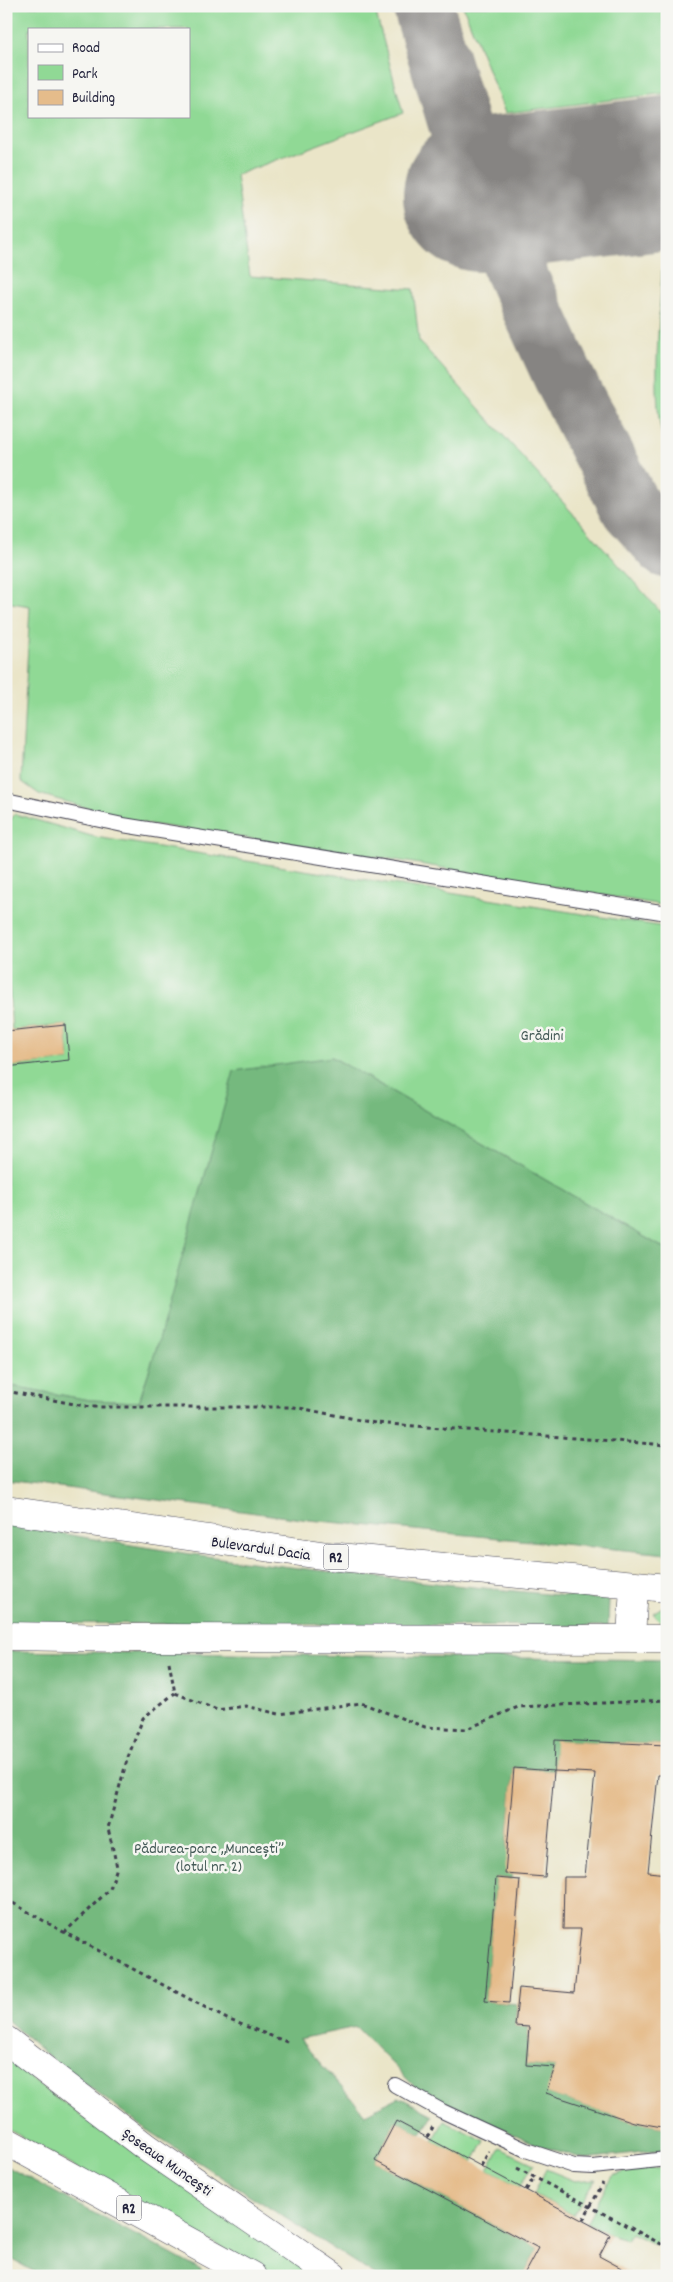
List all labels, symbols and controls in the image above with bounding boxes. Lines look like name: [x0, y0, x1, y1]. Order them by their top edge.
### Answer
legend: [28, 28, 190, 118]
text: Road: [72, 38, 100, 60]
text: Park: [72, 64, 98, 86]
text: Building: [72, 88, 115, 110]
park label: Grădini: [521, 1025, 563, 1048]
street label: Bulevardul Dacia: [210, 1531, 312, 1568]
road number: R2: [324, 1544, 348, 1570]
park label: Pădurea-parc „Muncești” (lotul nr. 2): [134, 1838, 284, 1879]
street label: Șoseaua Muncești: [117, 2123, 217, 2203]
road number: R2: [116, 2196, 142, 2220]

